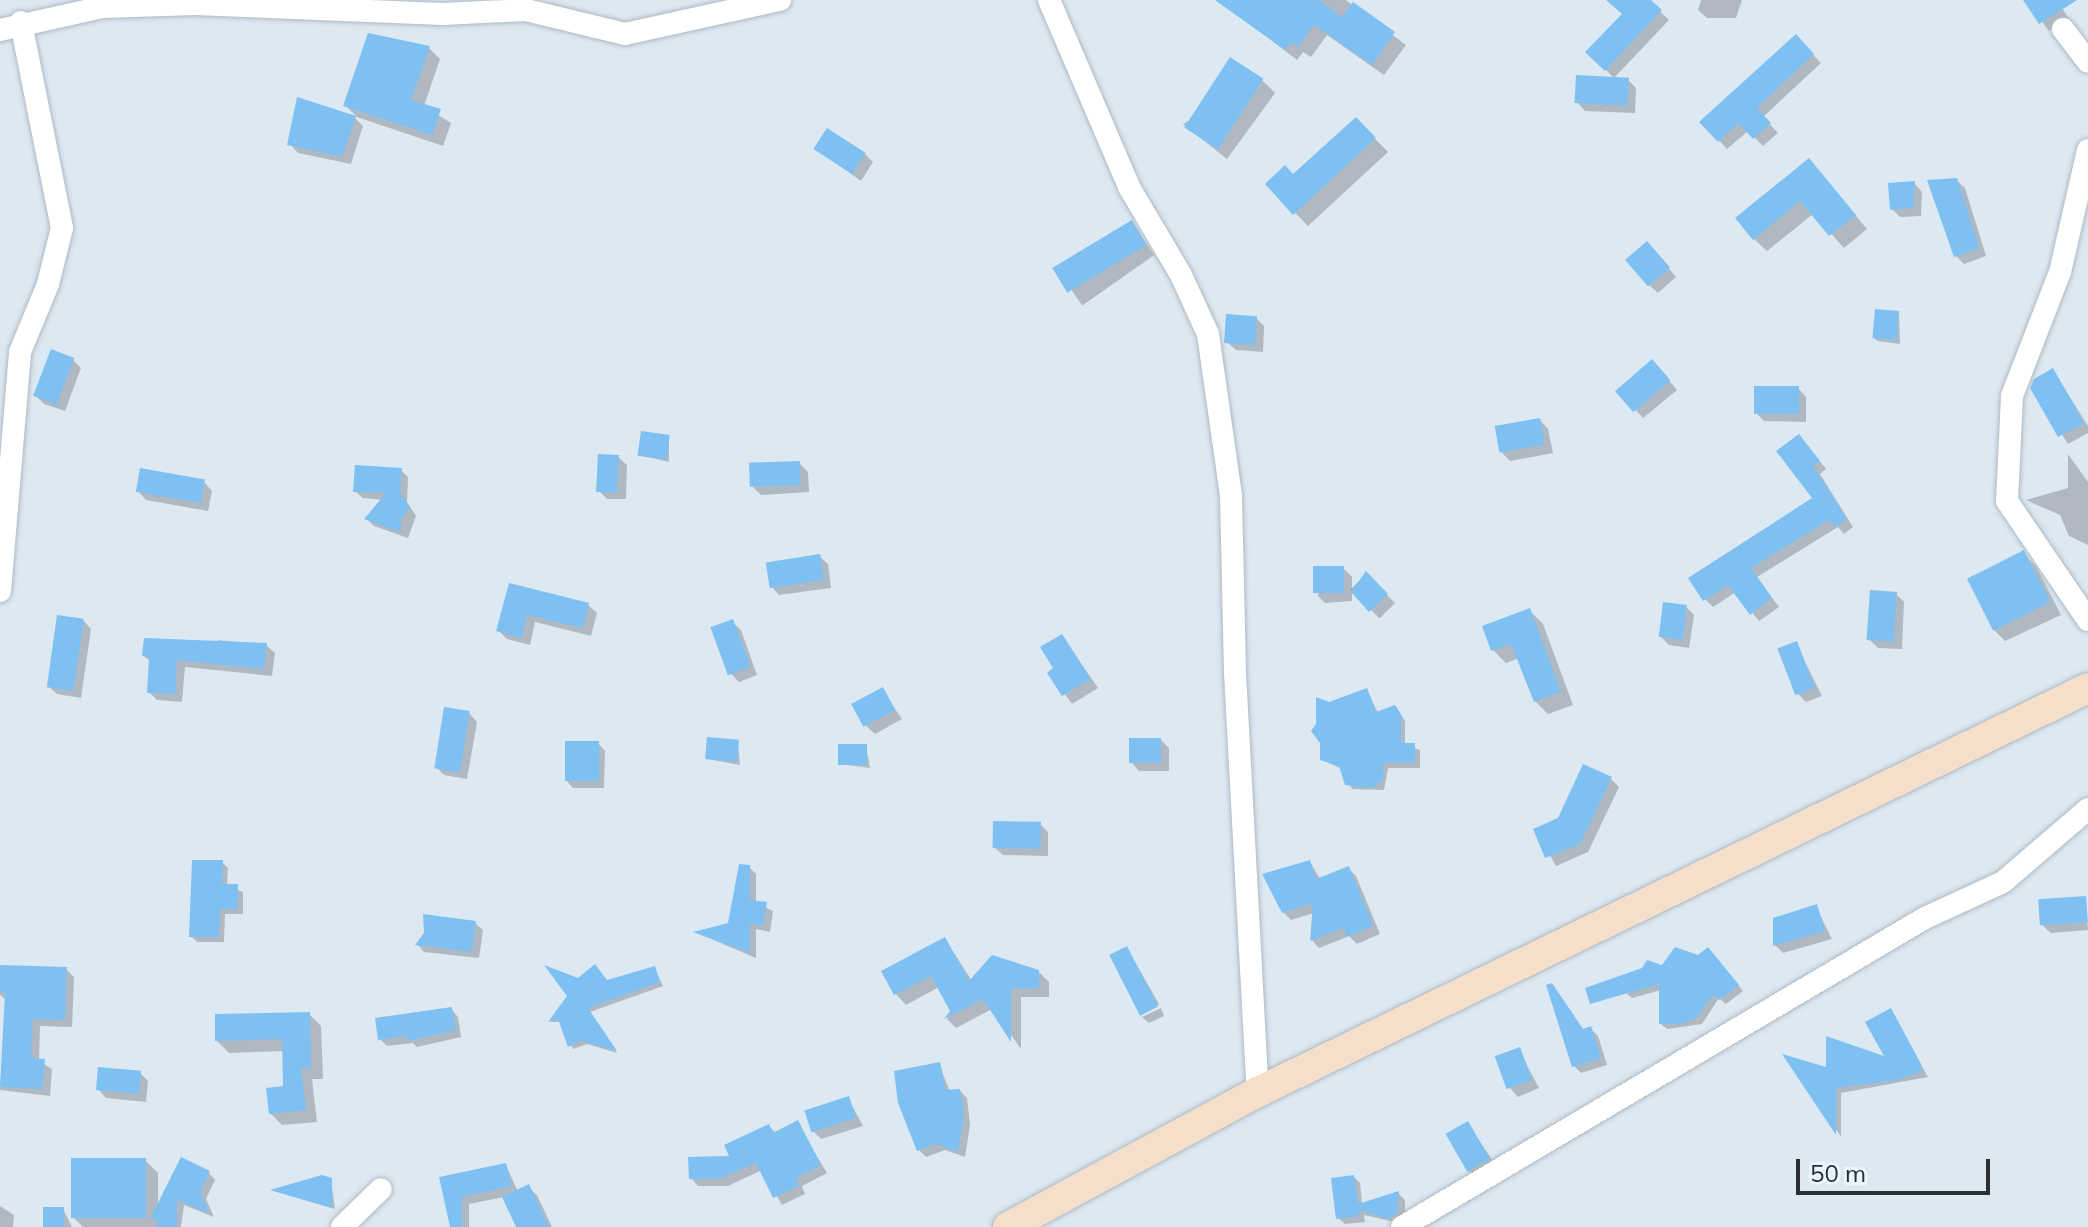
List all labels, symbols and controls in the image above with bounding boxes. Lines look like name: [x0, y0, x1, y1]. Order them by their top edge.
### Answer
scale bar: [1800, 1143, 1994, 1193]
text: 50 m: [1810, 1158, 1866, 1188]

